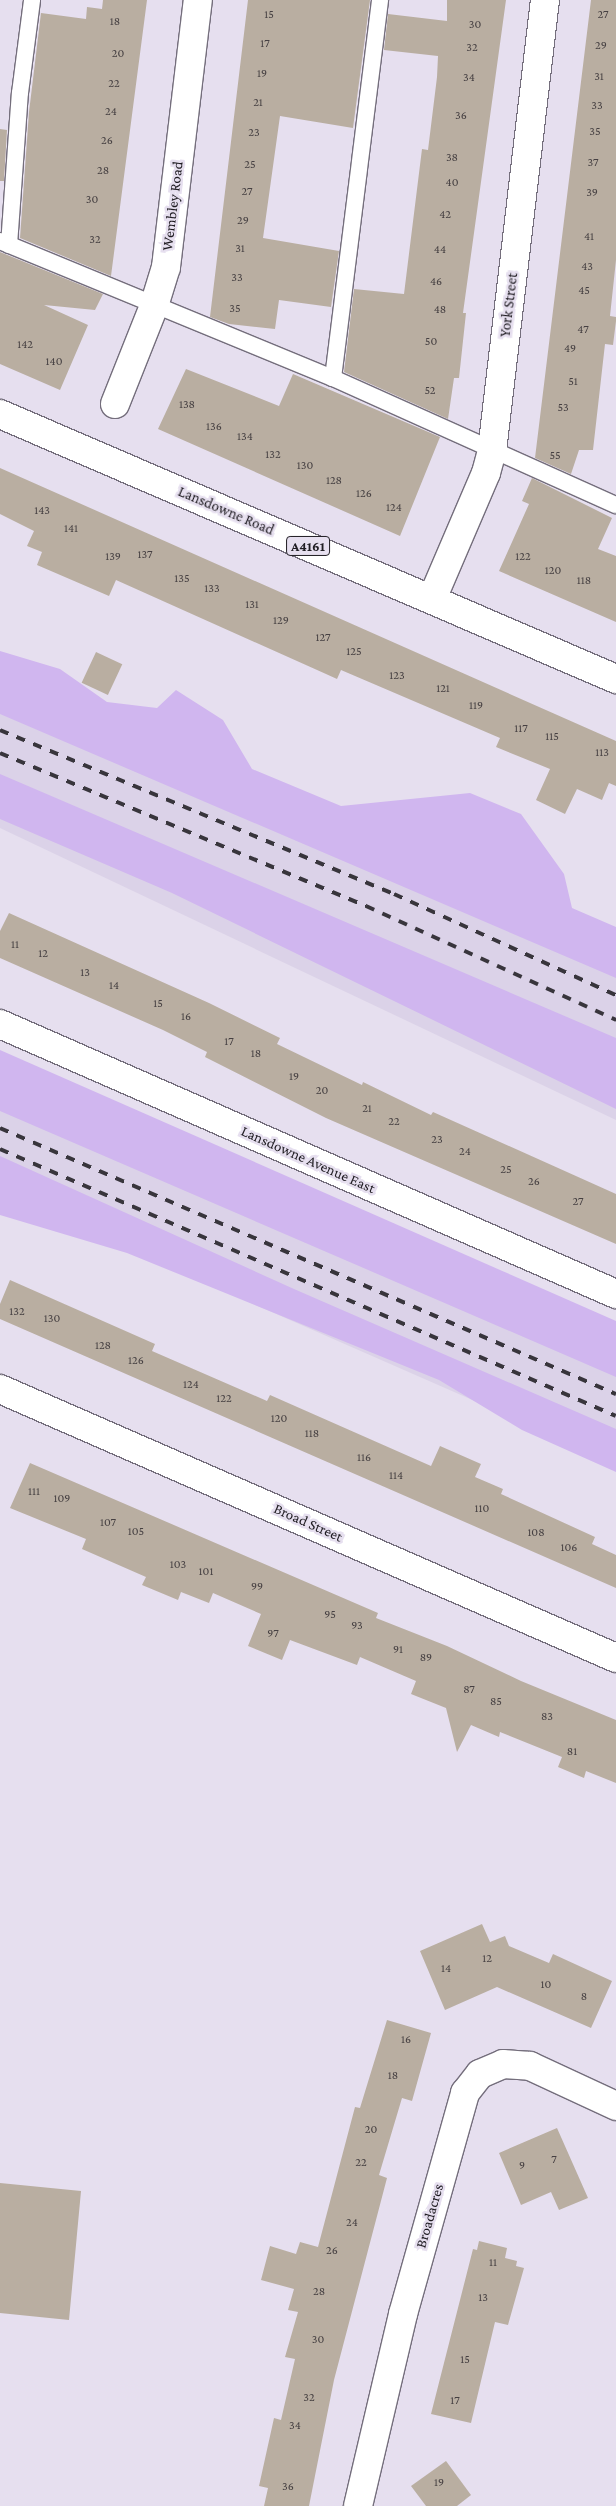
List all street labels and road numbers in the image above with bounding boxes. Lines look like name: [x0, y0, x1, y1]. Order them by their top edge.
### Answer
street label: Wembley Road: [159, 160, 187, 252]
street label: York Street: [496, 272, 522, 338]
street label: Lansdowne Road: [175, 483, 277, 539]
road number: A4161: [286, 534, 330, 558]
street label: Lansdowne Avenue East: [238, 1122, 378, 1198]
street label: Broad Street: [271, 1500, 345, 1546]
street label: Broadacres: [412, 2182, 448, 2250]

